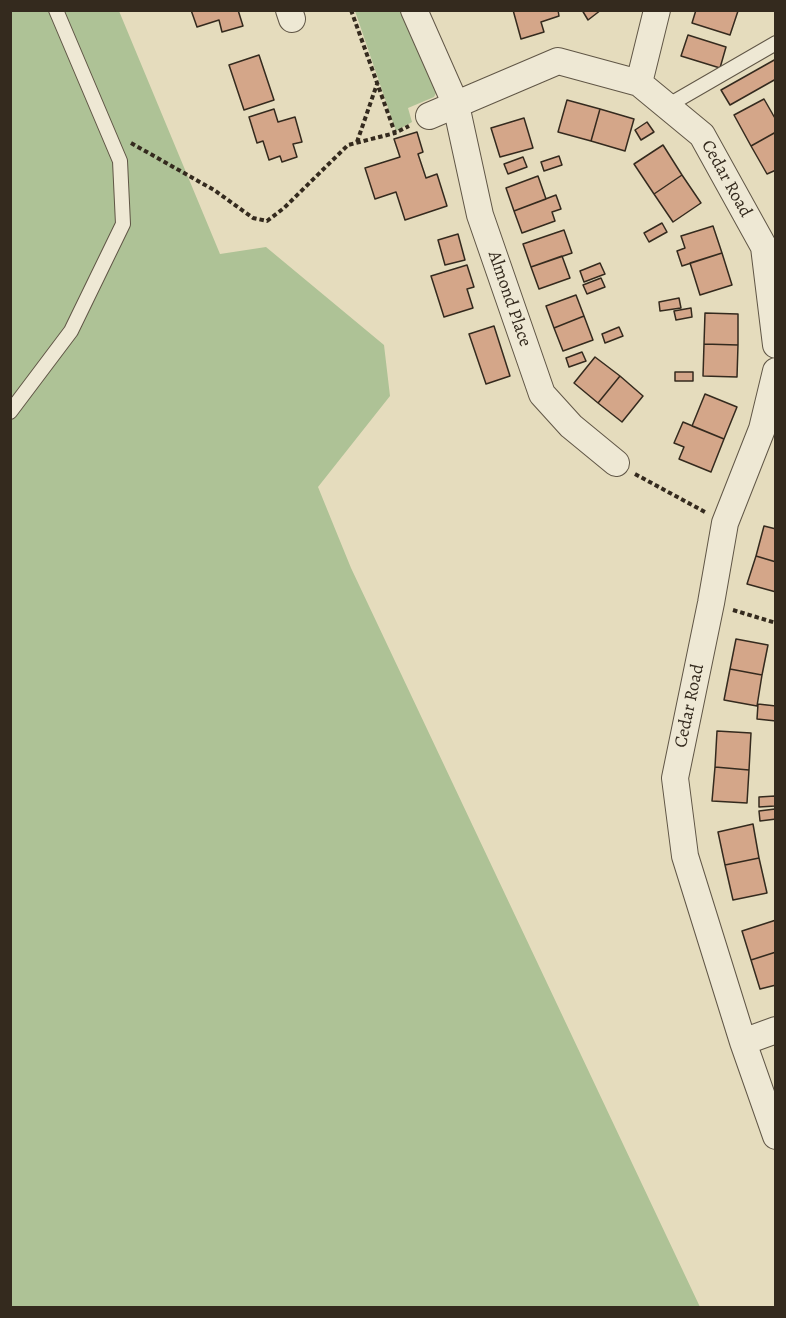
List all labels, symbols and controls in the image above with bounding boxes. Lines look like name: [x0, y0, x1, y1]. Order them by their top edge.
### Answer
street label: Cedar Road: [696, 137, 756, 221]
street label: Almond Place: [483, 248, 535, 350]
street label: Cedar Road: [671, 662, 709, 750]

